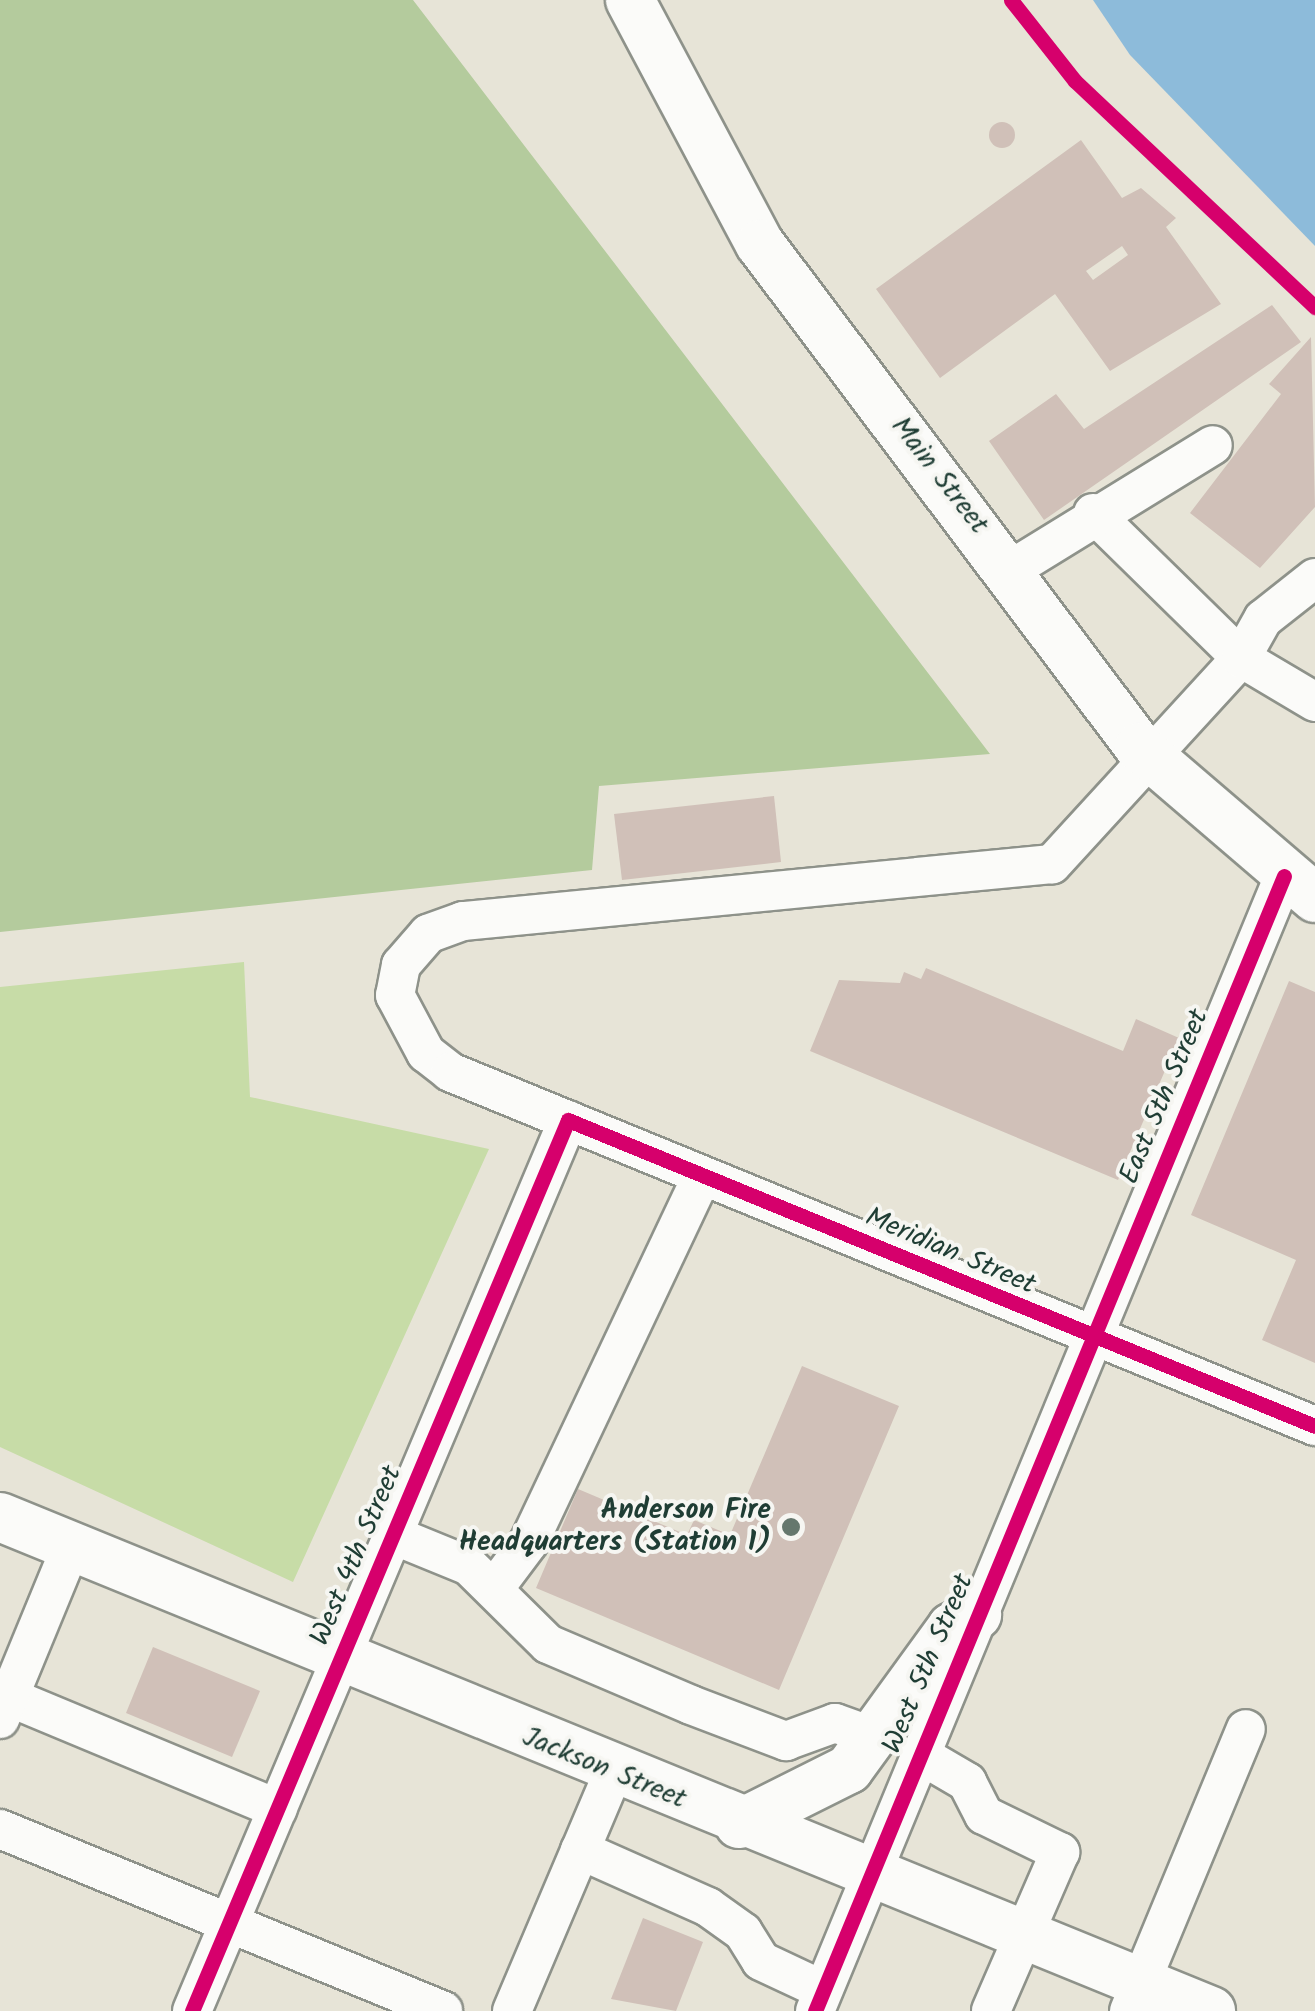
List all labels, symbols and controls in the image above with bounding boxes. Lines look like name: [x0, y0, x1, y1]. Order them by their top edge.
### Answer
street label: Main Street: [883, 411, 995, 541]
street label: East 5th Street: [1113, 1005, 1217, 1189]
street label: Meridian Street: [860, 1201, 1040, 1303]
street label: West 4th Street: [304, 1461, 410, 1651]
place label: Anderson Fire Headquarters (Station 1): [459, 1494, 771, 1560]
marker: Anderson Fire Headquarters (Station 1): [780, 1516, 802, 1538]
street label: West 5th Street: [876, 1569, 982, 1759]
street label: Jackson Street: [517, 1721, 691, 1817]

